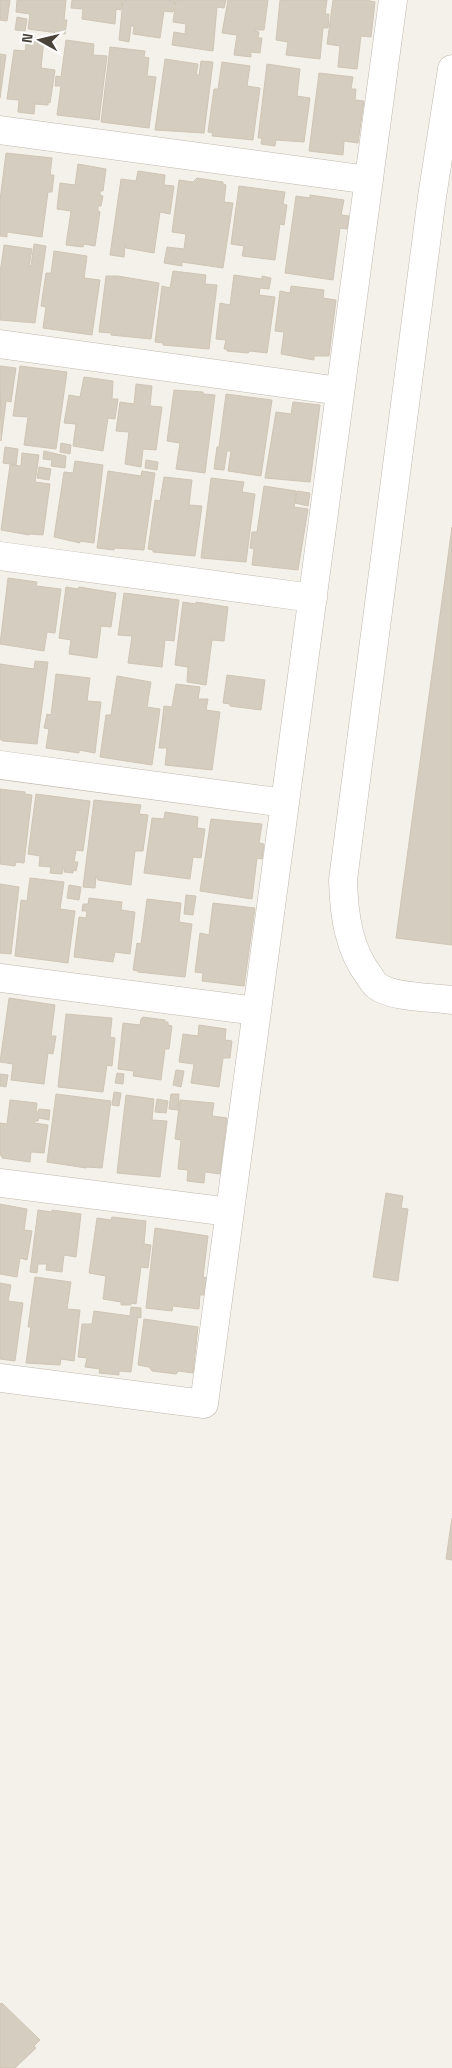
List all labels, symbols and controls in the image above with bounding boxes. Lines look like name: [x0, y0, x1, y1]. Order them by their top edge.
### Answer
north arrow: [15, 15, 65, 65]
text: N: [18, 32, 37, 44]

